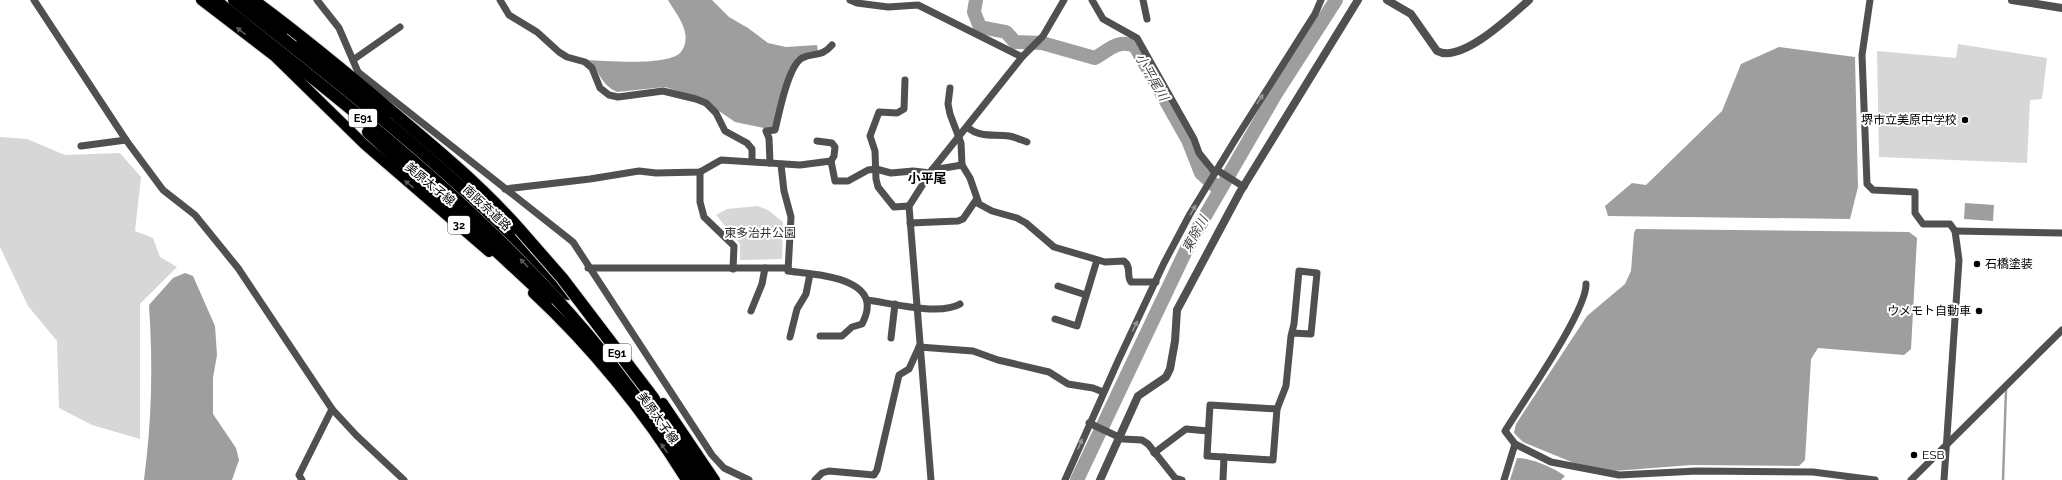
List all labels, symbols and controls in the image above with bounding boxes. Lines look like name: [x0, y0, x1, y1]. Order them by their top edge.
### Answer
one-way arrow: [235, 27, 246, 35]
water label: 小平尾川: [1133, 51, 1172, 105]
one-way arrow: [1257, 93, 1264, 105]
road number: E91: [349, 109, 377, 127]
place label: 堺市立美原中学校: [1861, 113, 1957, 127]
marker: 堺市立美原中学校: [1960, 115, 1970, 125]
street label: 美原太子線: [402, 160, 458, 208]
district label: 小平尾: [907, 171, 947, 186]
one-way arrow: [404, 179, 415, 188]
street label: 南阪奈道路: [460, 182, 514, 234]
one-way arrow: [1189, 204, 1196, 216]
water label: 東除川: [1179, 212, 1212, 255]
road number: 32: [448, 216, 470, 234]
park label: 東多治井公園: [724, 226, 796, 240]
place label: 石橋塗装: [1985, 257, 2033, 271]
one-way arrow: [519, 258, 528, 268]
marker: 石橋塗装: [1972, 259, 1982, 269]
place label: ウメモト自動車: [1887, 304, 1971, 318]
marker: ウメモト自動車: [1974, 306, 1984, 316]
one-way arrow: [1131, 320, 1138, 332]
road number: E91: [603, 344, 631, 362]
street label: 美原太子線: [635, 390, 681, 446]
one-way arrow: [1077, 439, 1083, 450]
one-way arrow: [660, 443, 668, 453]
place label: ESB: [1922, 448, 1945, 462]
marker: ESB: [1909, 450, 1919, 460]

